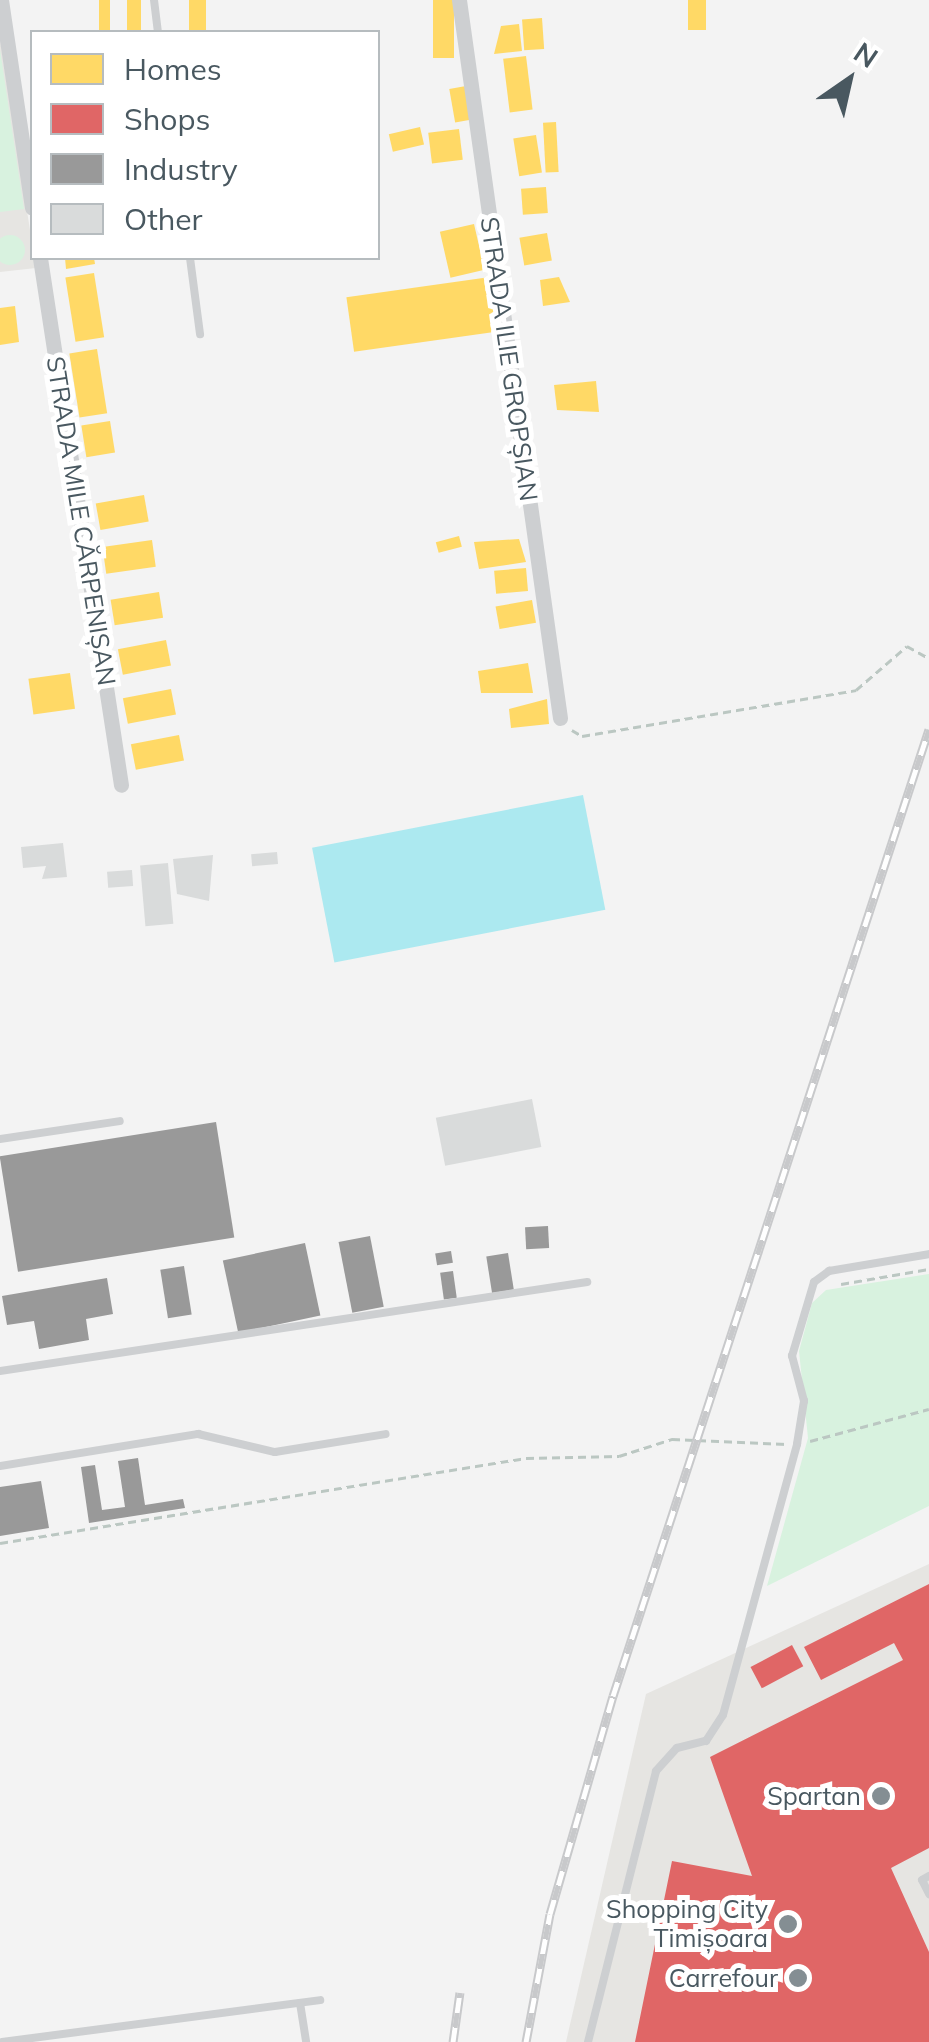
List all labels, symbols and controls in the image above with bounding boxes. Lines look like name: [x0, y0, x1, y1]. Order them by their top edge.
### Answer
legend: [30, 30, 380, 260]
north arrow: [799, 30, 899, 130]
text: N: [847, 34, 885, 75]
text: Homes: [124, 50, 222, 88]
text: Shops: [124, 100, 210, 138]
text: Industry: [124, 150, 238, 188]
text: Other: [124, 200, 202, 238]
street label: STRADA ILIE GROPȘIAN: [474, 215, 544, 503]
street label: STRADA MILE CĂRPENIȘAN: [40, 354, 122, 688]
place label: Spartan: [767, 1781, 861, 1811]
marker: Spartan: [870, 1785, 892, 1807]
place label: Shopping City Timișoara: [606, 1895, 768, 1954]
marker: Shopping City Timișoara: [777, 1913, 799, 1935]
place label: Carrefour: [669, 1963, 778, 1993]
marker: Carrefour: [787, 1967, 809, 1989]

